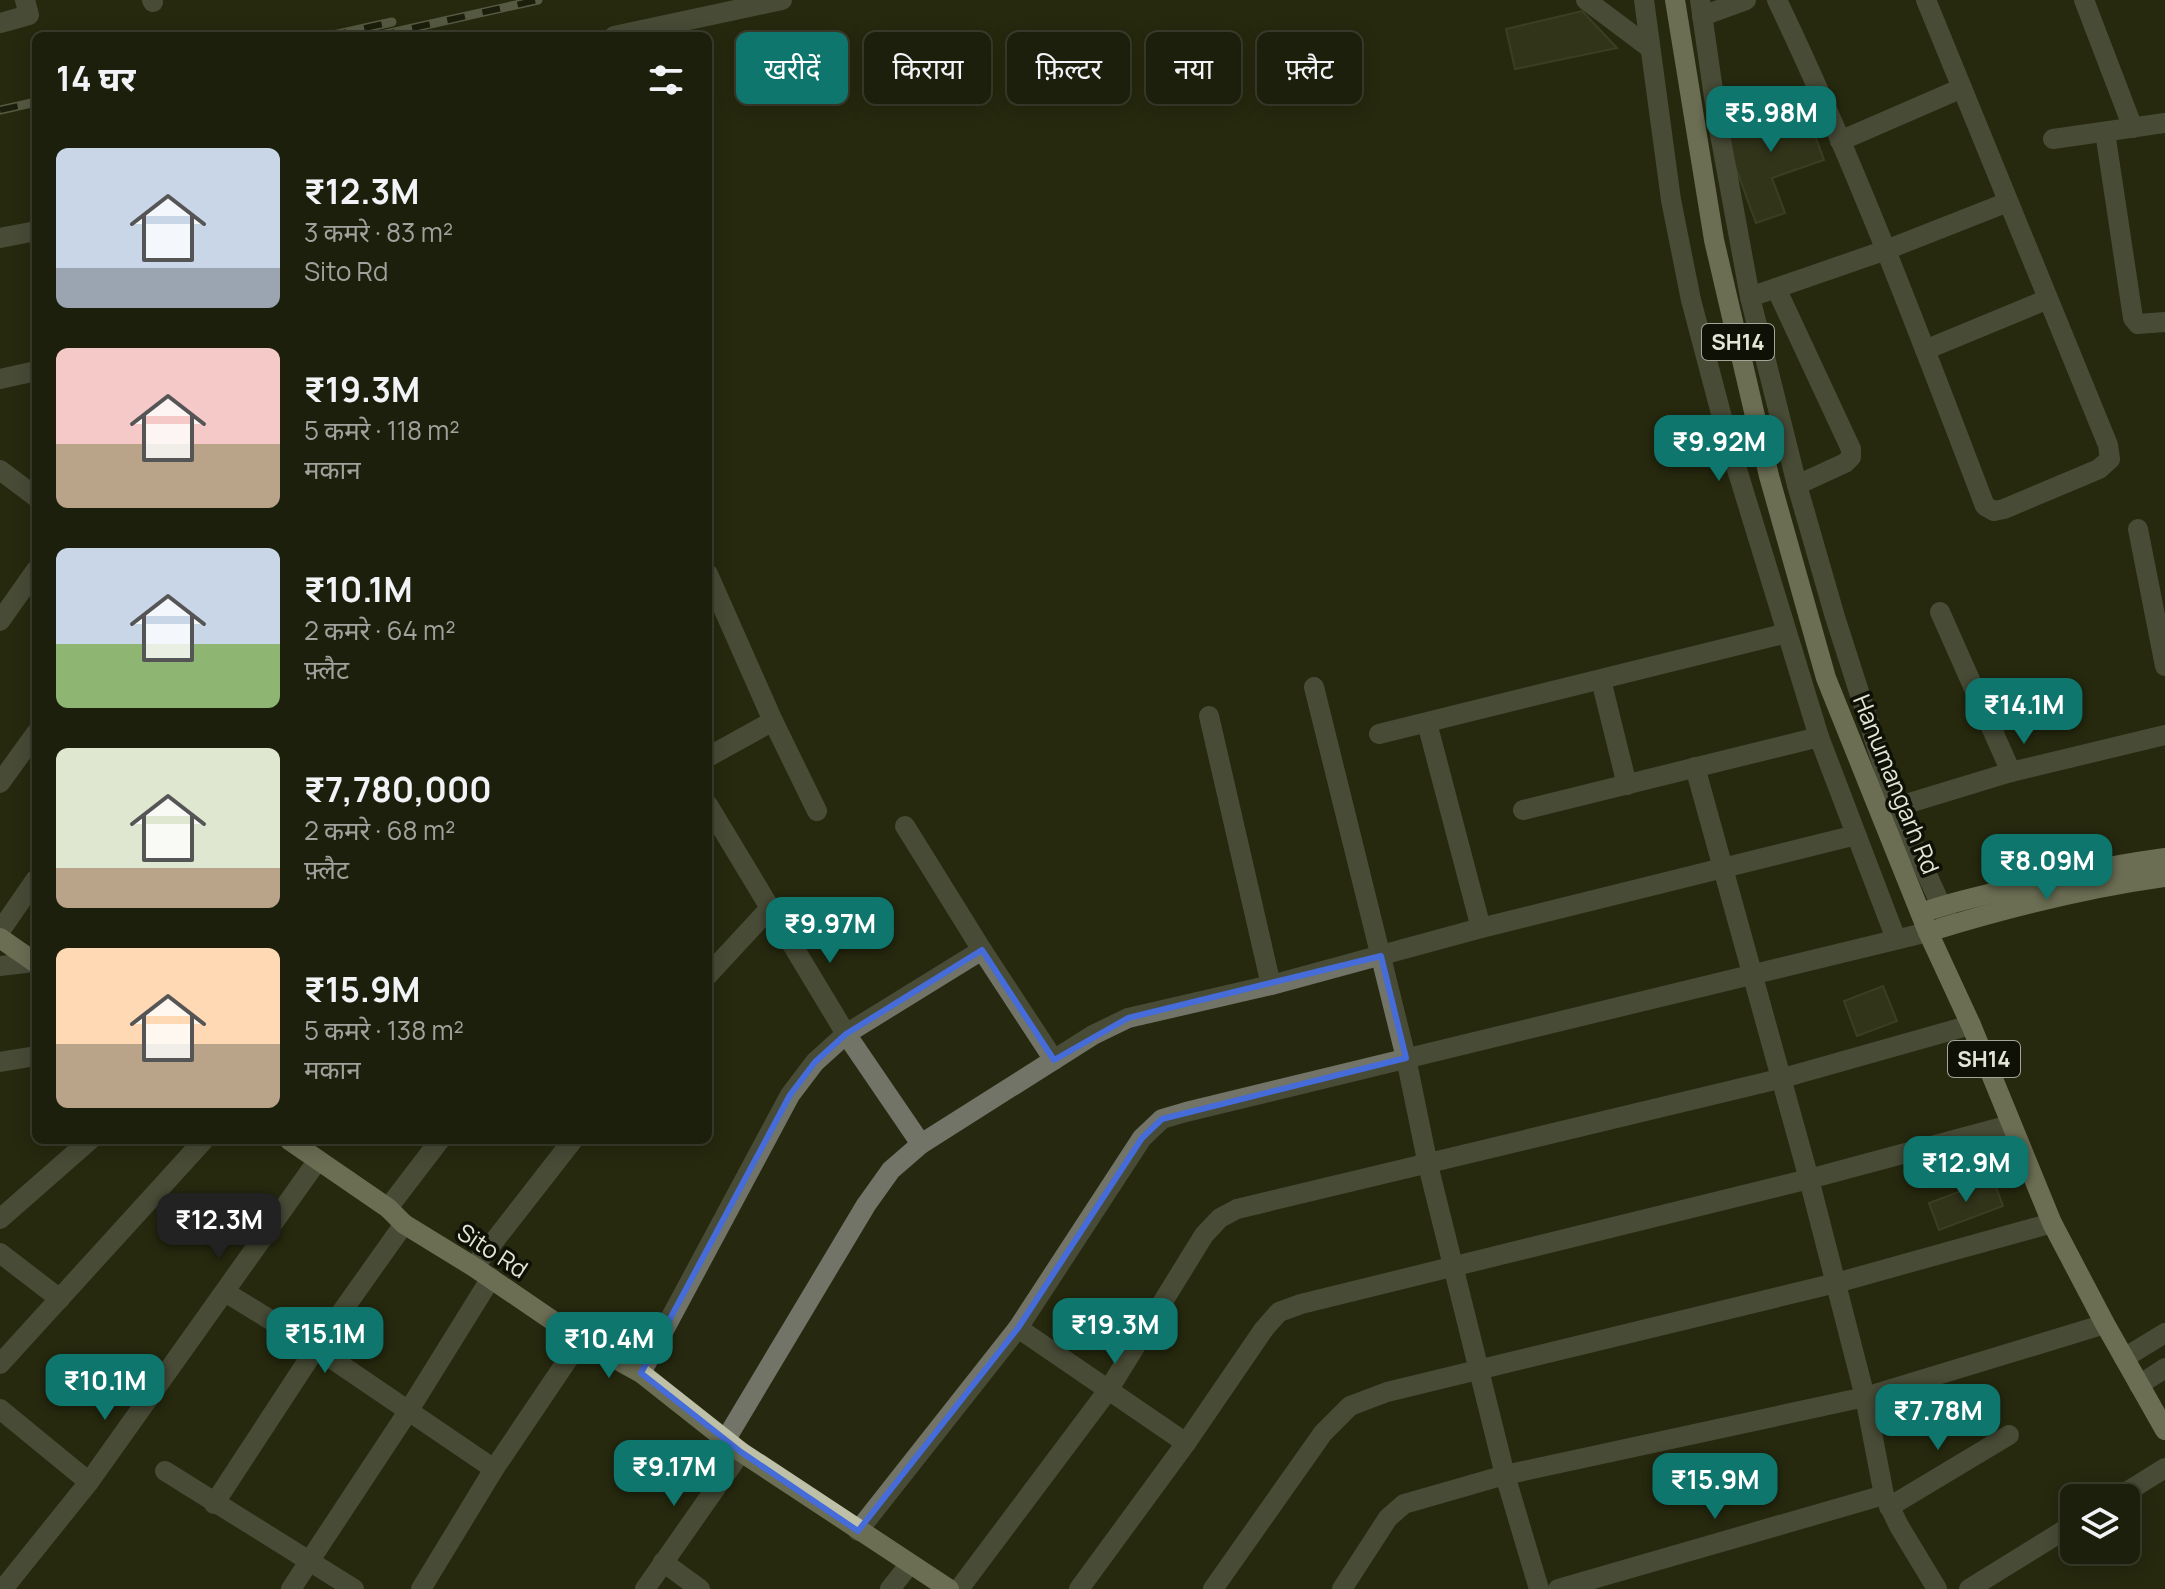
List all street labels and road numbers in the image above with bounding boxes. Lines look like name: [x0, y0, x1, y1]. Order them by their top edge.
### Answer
road number: SH14: [1702, 324, 1774, 360]
street label: Hanumangarh Rd: [1846, 689, 1948, 879]
road number: SH14: [1948, 1041, 2020, 1077]
street label: Sito Rd: [451, 1215, 535, 1285]

